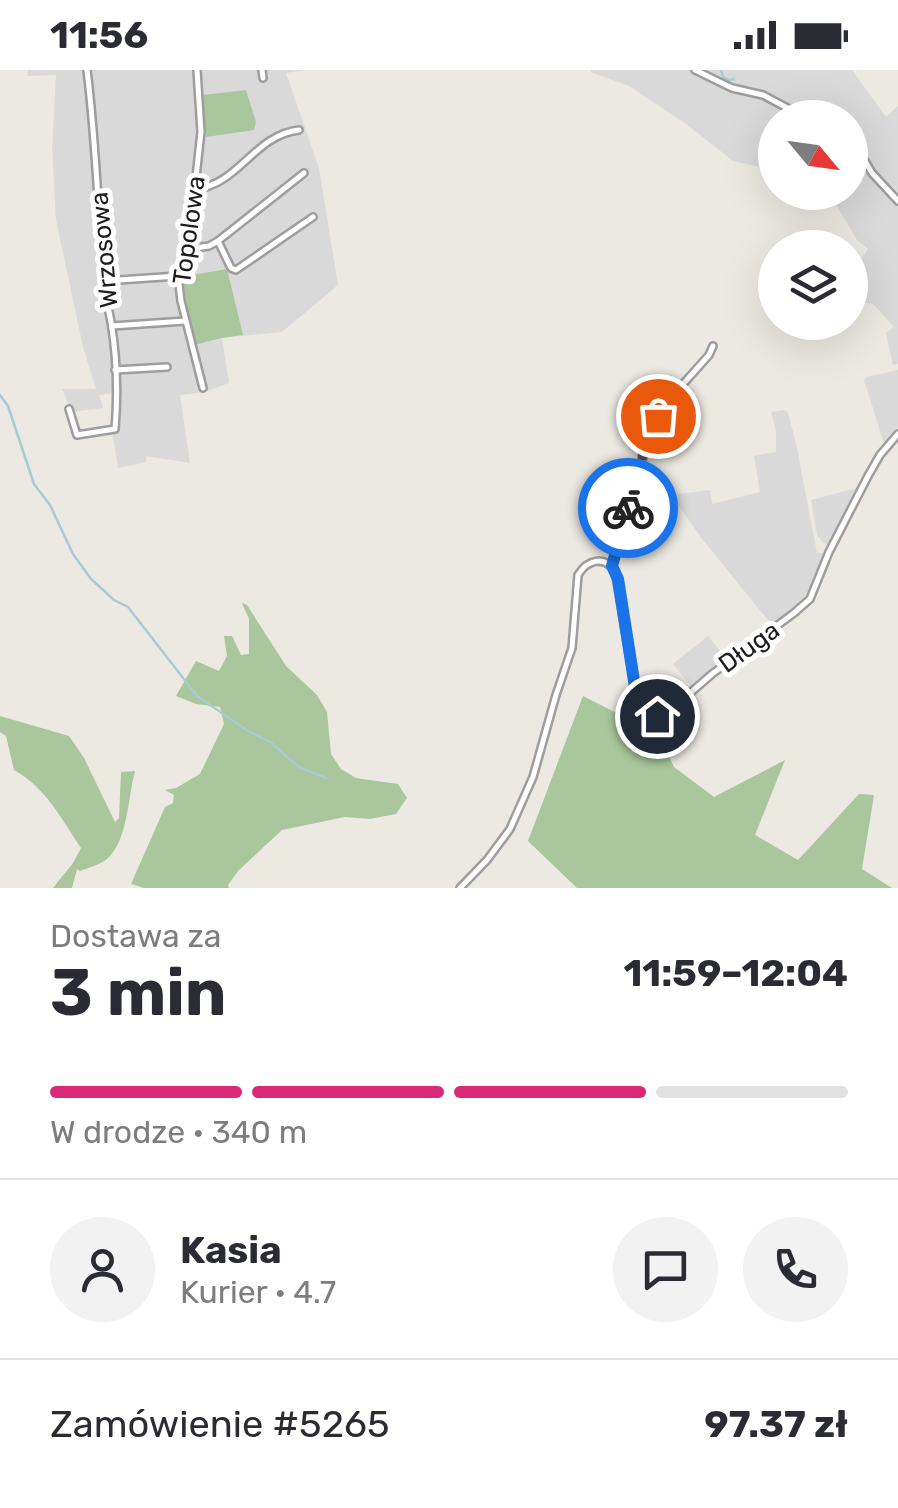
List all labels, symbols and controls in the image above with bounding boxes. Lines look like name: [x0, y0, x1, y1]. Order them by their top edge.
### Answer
text: 11:56: [50, 12, 148, 58]
north arrow: [758, 100, 868, 210]
map controls: [758, 100, 868, 340]
street label: Topolowa: [167, 174, 211, 286]
street label: Wrzosowa: [84, 191, 124, 309]
button: layers: [758, 230, 868, 340]
pin: [616, 374, 701, 459]
icon: bag: [631, 389, 686, 444]
courier: [578, 458, 678, 558]
icon: bike: [601, 481, 656, 536]
street label: Długa: [713, 615, 785, 679]
pin: [615, 674, 700, 759]
icon: home: [630, 689, 685, 744]
text: Dostawa za: [50, 917, 221, 955]
text: 11:59–12:04: [623, 950, 848, 996]
text: 3 min: [50, 954, 227, 1031]
text: W drodze · 340 m: [50, 1113, 307, 1151]
button: person: [50, 1217, 155, 1322]
button: chat: [613, 1217, 718, 1322]
button: phone: [743, 1217, 848, 1322]
text: Kasia: [180, 1227, 282, 1273]
text: Kurier · 4.7: [180, 1273, 336, 1311]
text: Zamówienie #5265: [50, 1401, 389, 1447]
text: 97.37 zł: [704, 1401, 848, 1447]

